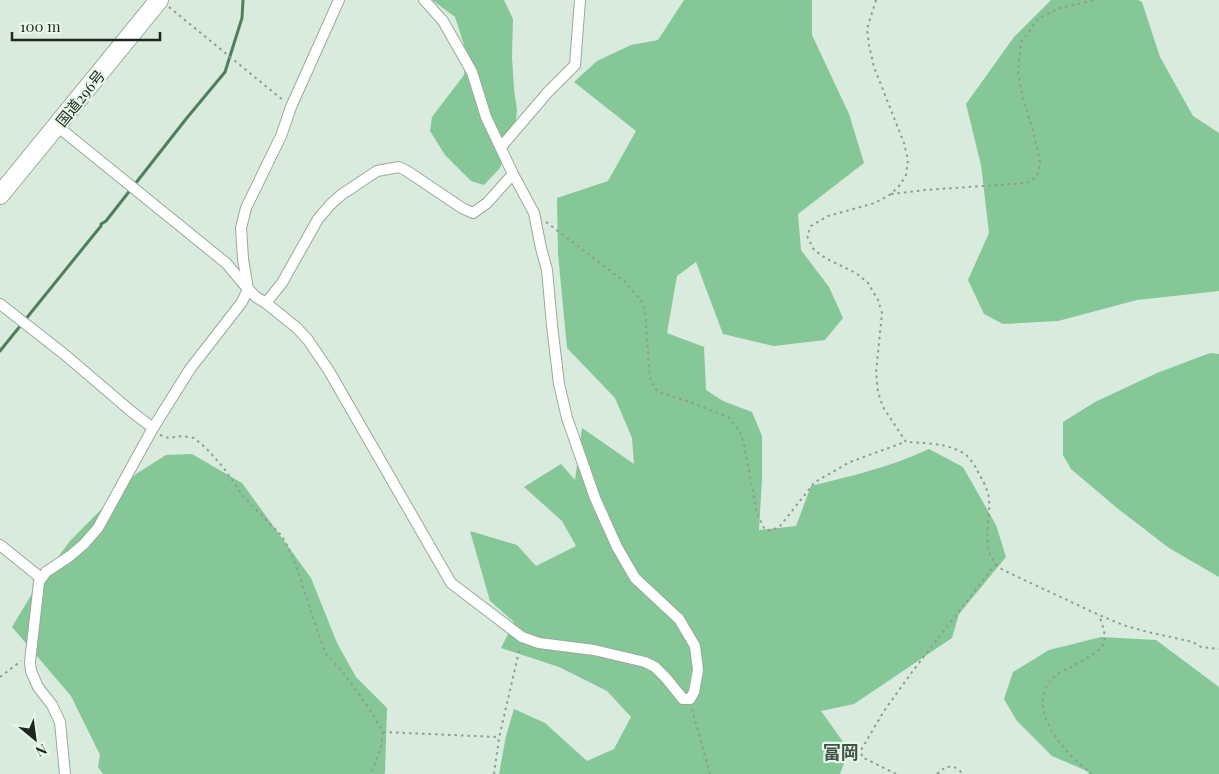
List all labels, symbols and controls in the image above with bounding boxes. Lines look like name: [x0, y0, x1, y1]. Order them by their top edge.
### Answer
scale bar: [12, 10, 160, 42]
text: 100 m: [20, 16, 61, 36]
street label: 国道296号: [51, 65, 109, 131]
north arrow: [10, 714, 60, 764]
text: N: [33, 740, 51, 762]
district label: 富岡: [823, 740, 859, 764]

